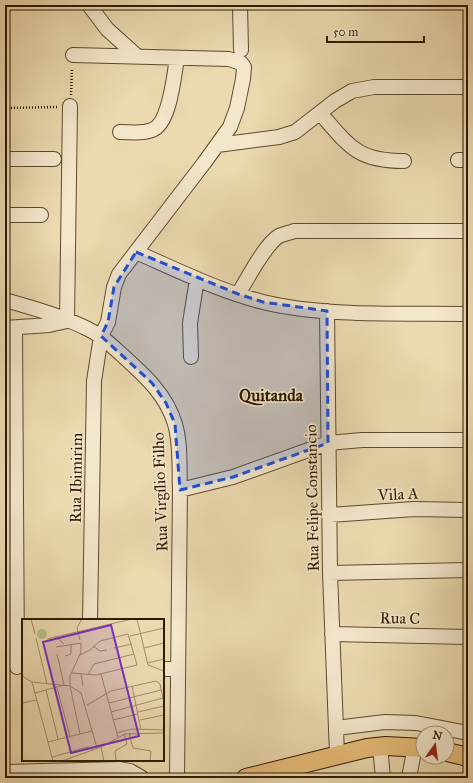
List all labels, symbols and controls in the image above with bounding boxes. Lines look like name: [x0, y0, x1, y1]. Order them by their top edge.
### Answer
scale bar: [327, 18, 424, 44]
text: 50 m: [333, 25, 358, 39]
district label: Quitanda: [239, 385, 304, 406]
street label: Rua Felipe Constancio: [301, 424, 323, 572]
street label: Rua Ibimirim: [66, 432, 86, 523]
street label: Rua Virgílio Filho: [148, 432, 173, 552]
street label: Vila A: [376, 483, 419, 505]
street label: Rua C: [379, 608, 421, 628]
inset map: [22, 619, 164, 761]
north arrow: [415, 725, 455, 765]
text: N: [431, 728, 444, 743]

